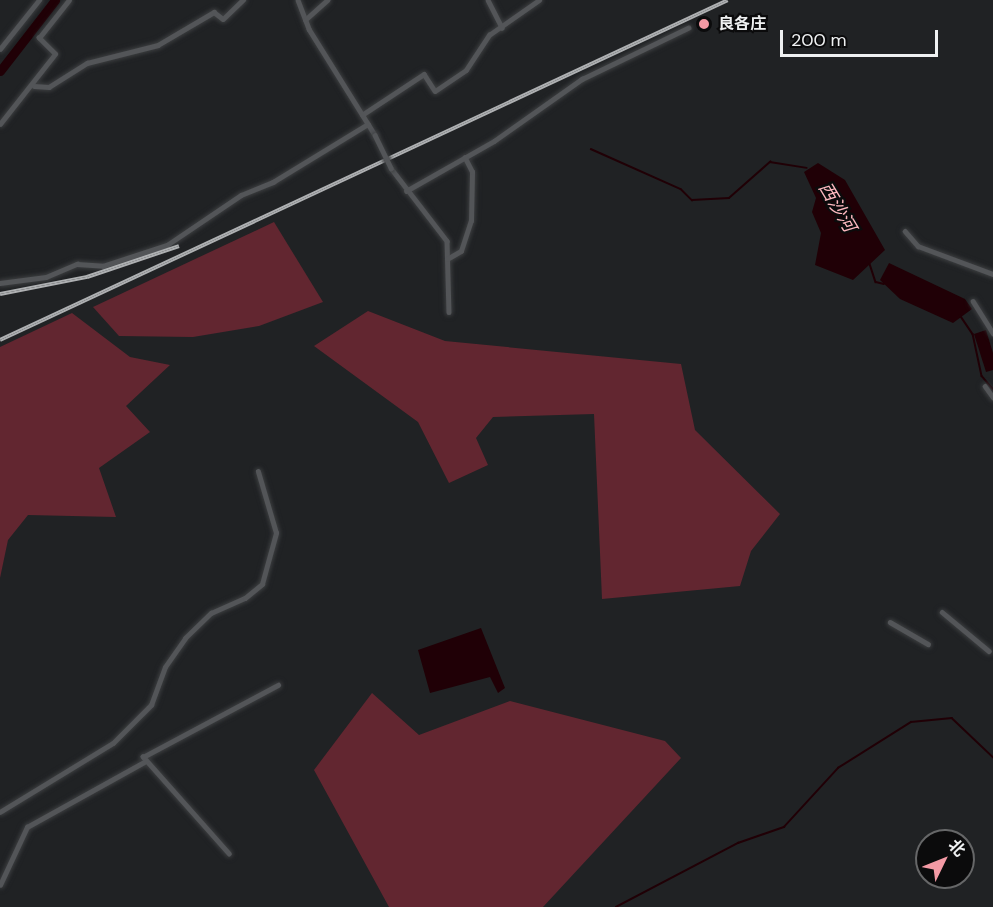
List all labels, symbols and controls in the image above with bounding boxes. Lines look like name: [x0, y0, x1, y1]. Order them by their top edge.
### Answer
place label: 良各庄: [718, 14, 766, 34]
marker: 良各庄: [695, 15, 713, 33]
scale bar: [783, 18, 940, 56]
text: 200 m: [791, 28, 847, 52]
water label: 西沙河: [814, 178, 860, 236]
north arrow: [915, 829, 975, 889]
text: 北: [944, 835, 970, 861]

